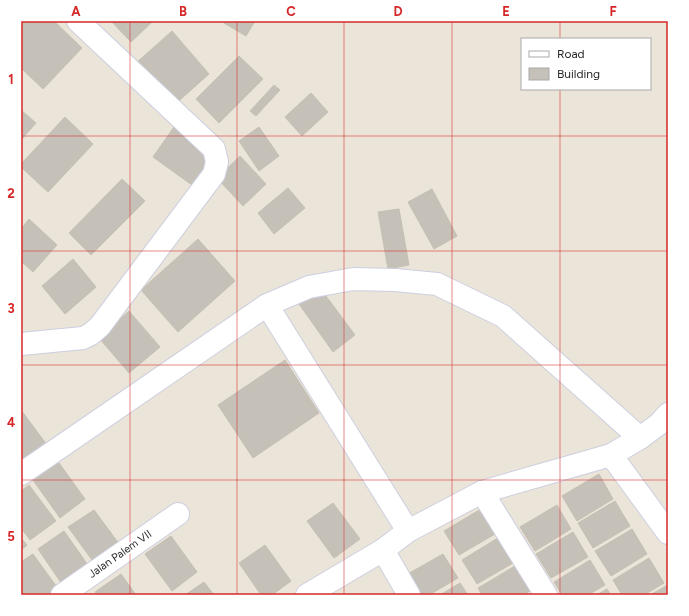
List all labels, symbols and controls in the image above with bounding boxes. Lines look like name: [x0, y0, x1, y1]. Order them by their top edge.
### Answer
text: A: [71, 4, 81, 19]
text: B: [179, 4, 187, 19]
text: C: [286, 4, 296, 19]
text: D: [393, 4, 403, 19]
text: E: [502, 4, 510, 19]
text: F: [609, 4, 617, 19]
legend: [521, 38, 651, 90]
text: Road: [557, 47, 585, 61]
text: Building: [557, 67, 600, 81]
text: 1: [8, 72, 14, 87]
text: 2: [7, 186, 15, 201]
text: 3: [7, 301, 15, 316]
text: 4: [7, 415, 15, 430]
street label: Jalan Palem VII: [86, 527, 154, 581]
text: 5: [7, 529, 15, 544]

